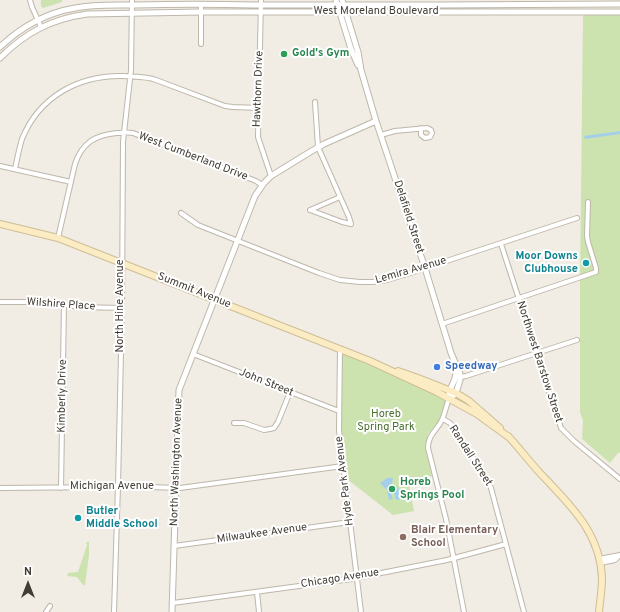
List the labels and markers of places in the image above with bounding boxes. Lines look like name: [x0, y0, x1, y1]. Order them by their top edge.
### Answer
place label: Gold's Gym: [292, 47, 349, 61]
marker: Gold's Gym: [279, 49, 289, 59]
place label: Moor Downs Clubhouse: [515, 250, 578, 276]
marker: Moor Downs Clubhouse: [581, 258, 591, 268]
place label: Speedway: [445, 360, 498, 374]
marker: Speedway: [432, 362, 442, 372]
place label: Horeb Springs Pool: [400, 476, 464, 502]
marker: Horeb Springs Pool: [387, 484, 397, 494]
place label: Butler Middle School: [86, 505, 158, 531]
marker: Butler Middle School: [73, 513, 83, 523]
place label: Blair Elementary School: [411, 524, 498, 550]
marker: Blair Elementary School: [398, 532, 408, 542]

